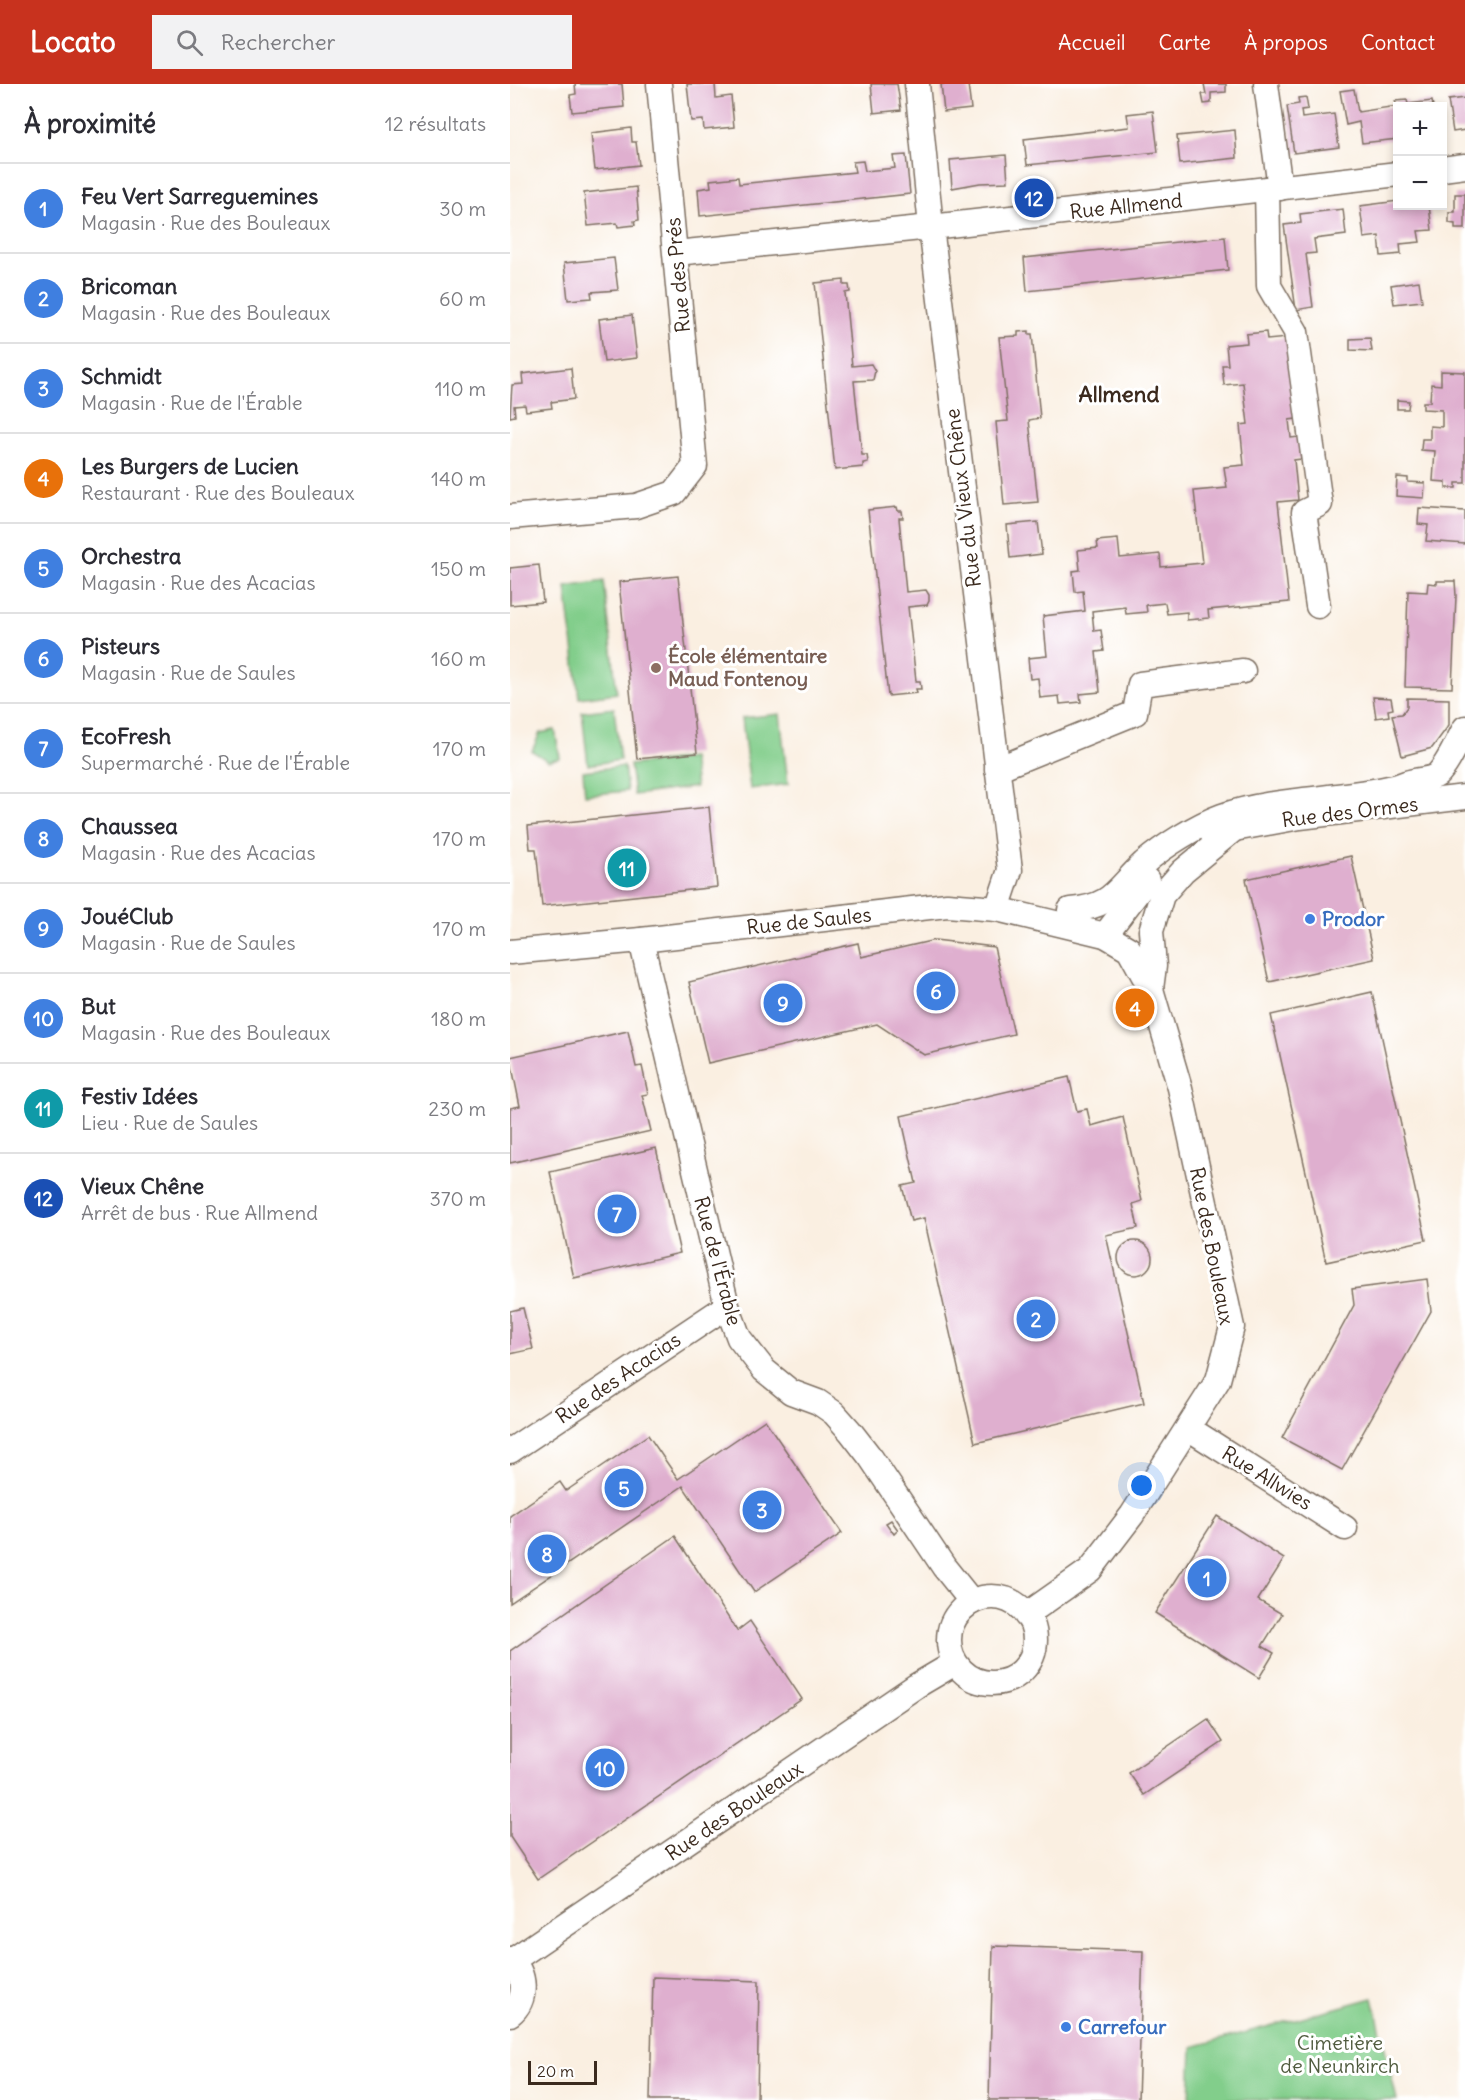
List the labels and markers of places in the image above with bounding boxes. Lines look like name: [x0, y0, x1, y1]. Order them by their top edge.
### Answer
pin: 12: [1014, 176, 1054, 220]
place label: École élémentaire Maud Fontenoy: [668, 643, 828, 691]
marker: École élémentaire Maud Fontenoy: [649, 661, 663, 675]
pin: 11: [608, 846, 646, 890]
place label: Prodor: [1322, 906, 1385, 931]
marker: Prodor: [1303, 912, 1317, 926]
pin: 6: [916, 968, 956, 1014]
pin: 9: [764, 980, 802, 1026]
pin: 4: [1116, 986, 1154, 1030]
pin: 7: [598, 1192, 636, 1236]
pin: 2: [1016, 1296, 1056, 1342]
pin: 5: [604, 1466, 644, 1510]
pin: 3: [742, 1488, 782, 1532]
pin: 8: [528, 1532, 567, 1576]
pin: 1: [1188, 1556, 1226, 1600]
pin: 10: [586, 1746, 625, 1790]
place label: Carrefour: [1078, 2014, 1167, 2039]
marker: Carrefour: [1059, 2020, 1073, 2034]

